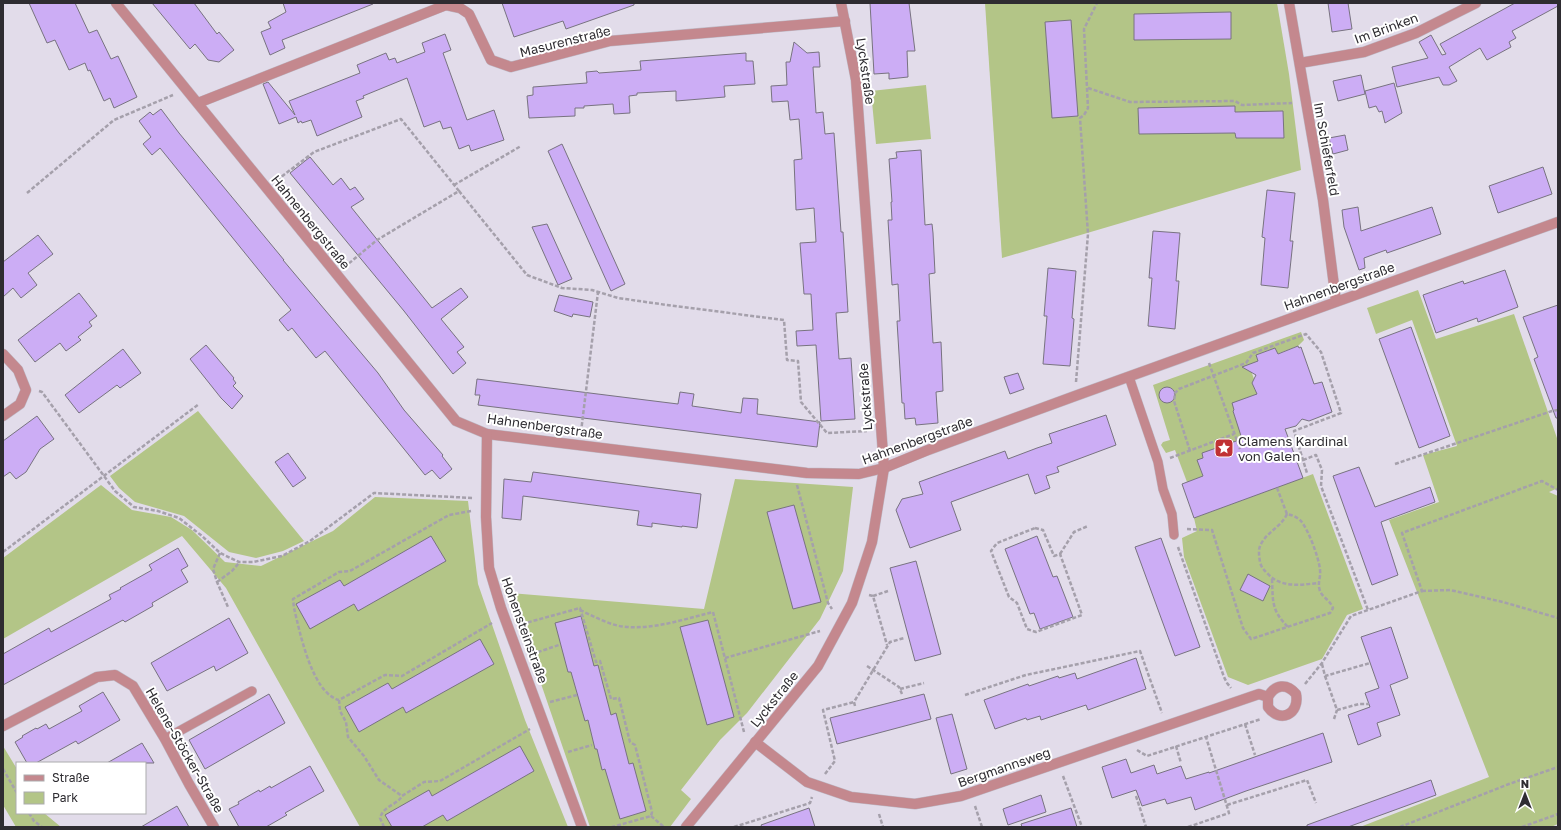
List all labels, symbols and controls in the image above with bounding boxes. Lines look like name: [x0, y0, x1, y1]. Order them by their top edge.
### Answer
street label: Im Brinken: [1352, 9, 1420, 47]
street label: Masurenstraße: [518, 22, 612, 60]
street label: Lyckstraße: [853, 37, 879, 105]
street label: Im Schieferfeld: [1311, 101, 1343, 197]
street label: Hahnenbergstraße: [268, 172, 354, 272]
street label: Hahnenbergstraße: [1281, 259, 1397, 313]
street label: Lyckstraße: [855, 363, 875, 431]
street label: Hahnenbergstraße: [486, 410, 604, 442]
street label: Hahnenbergstraße: [859, 413, 975, 467]
place label: Clamens Kardinal von Galen: [1238, 433, 1348, 464]
place icon: Clamens Kardinal von Galen: [1213, 437, 1235, 459]
street label: Hohensteinstraße: [498, 575, 552, 685]
street label: Lyckstraße: [747, 668, 801, 730]
street label: Helene-Stöcker-Straße: [143, 684, 227, 816]
street label: Bergmannsweg: [956, 744, 1052, 790]
legend: [16, 762, 146, 814]
text: Straße: [52, 770, 90, 785]
north arrow: [1505, 774, 1545, 814]
text: N: [1521, 777, 1529, 790]
text: Park: [52, 790, 78, 805]

